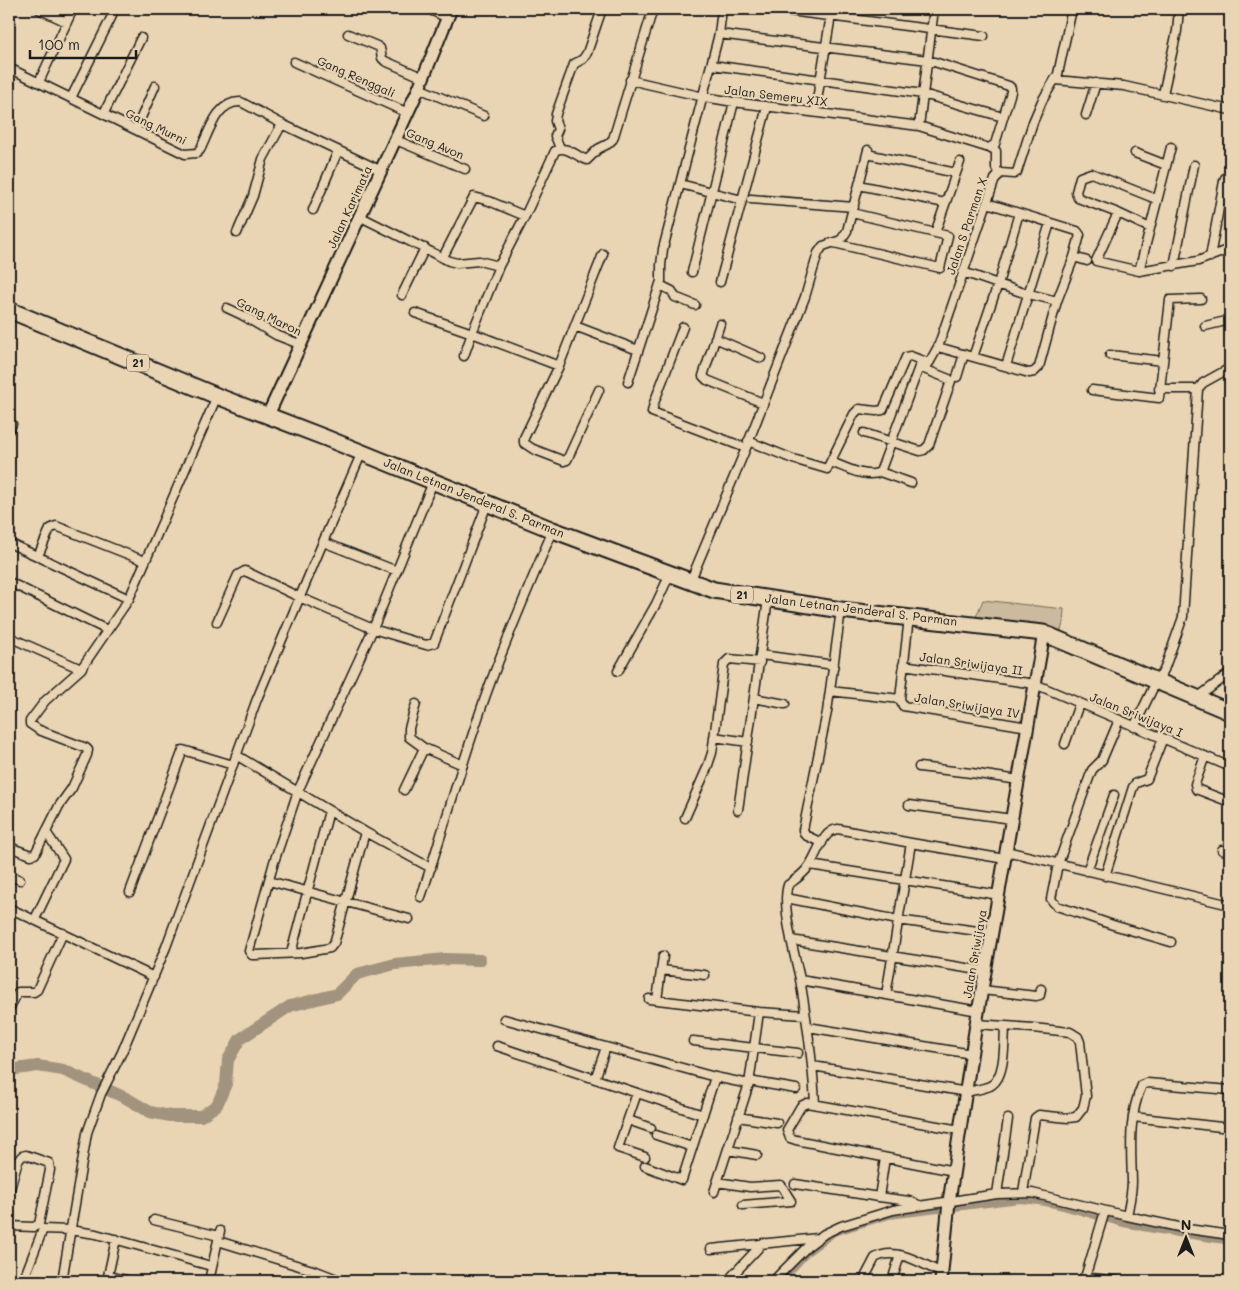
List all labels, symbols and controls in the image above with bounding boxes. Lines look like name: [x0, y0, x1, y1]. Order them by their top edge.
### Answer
scale bar: [30, 28, 136, 60]
text: 100 m: [38, 34, 80, 54]
street label: Gang Renggali: [315, 52, 398, 100]
street label: Jalan Semeru XIX: [724, 81, 829, 109]
street label: Gang Murni: [123, 104, 190, 148]
street label: Gang Avon: [404, 124, 467, 162]
street label: Jalan Karimata: [323, 163, 375, 250]
street label: Jalan S Parman X: [942, 175, 990, 276]
street label: Gang Maron: [234, 293, 305, 339]
road number: 21: [127, 354, 149, 372]
street label: Jalan Letnan Jenderal S. Parman: [382, 453, 567, 541]
road number: 21: [731, 586, 753, 604]
street label: Jalan Letnan Jenderal S. Parman: [764, 589, 958, 629]
street label: Jalan Sriwijaya II: [918, 648, 1024, 678]
street label: Jalan Sriwijaya I: [1088, 688, 1185, 740]
street label: Jalan Sriwijaya IV: [913, 689, 1021, 721]
street label: Jalan Sriwijaya: [958, 908, 990, 999]
north arrow: [1162, 1212, 1212, 1262]
text: N: [1181, 1215, 1191, 1234]

